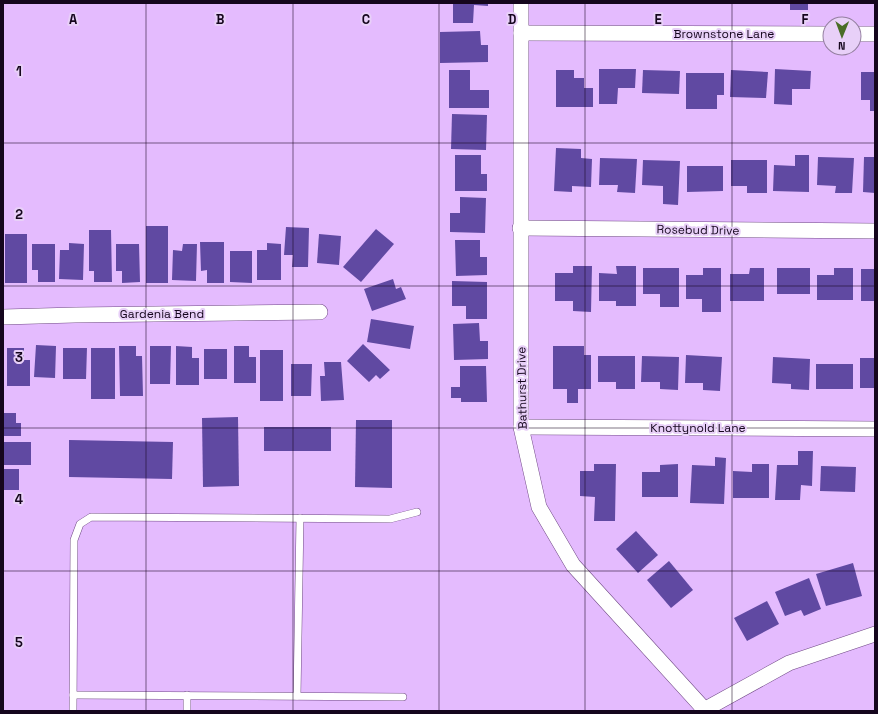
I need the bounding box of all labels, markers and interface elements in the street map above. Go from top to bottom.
text: A [69,11,78,28]
text: B [216,11,225,28]
text: C [362,11,370,28]
text: D [508,11,517,28]
text: E [654,11,662,28]
text: F [802,11,809,28]
north arrow [822,16,862,56]
street label: Brownstone Lane [674,26,774,42]
text: N [838,39,846,53]
text: 1 [16,63,22,80]
text: 2 [15,206,23,223]
street label: Rosebud Drive [656,221,740,239]
street label: Gardenia Bend [120,306,204,322]
street label: Bathurst Drive [513,347,531,429]
text: 3 [15,349,23,366]
street label: Knottynold Lane [650,420,746,436]
text: 4 [15,491,23,508]
text: 5 [15,634,23,651]

